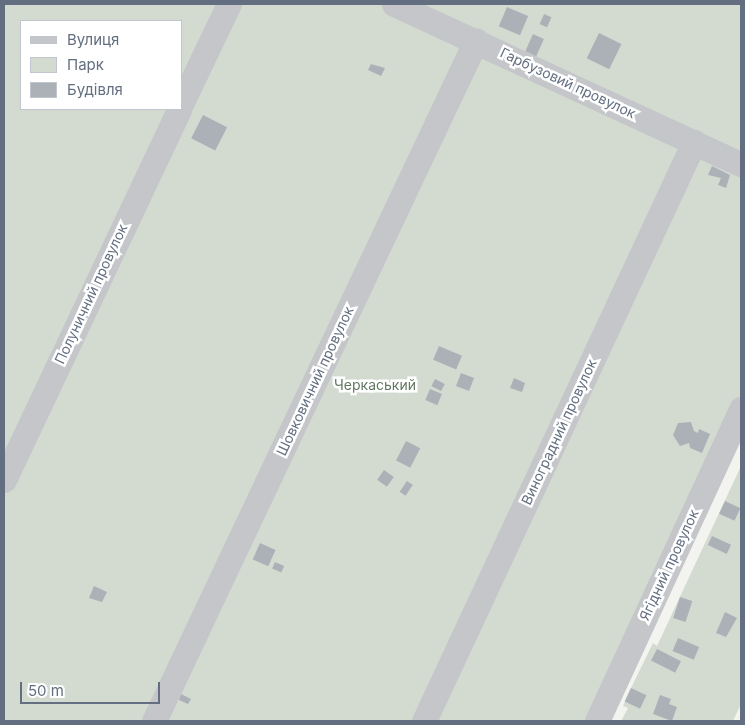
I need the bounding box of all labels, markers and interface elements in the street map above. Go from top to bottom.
legend [20,20,182,110]
text: Вулиця [67,30,119,49]
street label: Гарбузовий провулок [498,44,638,122]
text: Парк [67,55,104,74]
text: Будівля [67,80,123,99]
street label: Полуничний провулок [51,221,131,367]
street label: Шовковичний провулок [273,304,357,458]
street label: Виноградний провулок [518,356,600,508]
park label: Черкаський [334,377,416,393]
street label: Ягідний провулок [636,507,702,623]
scale bar [22,672,162,704]
text: 50 m [28,681,64,700]

